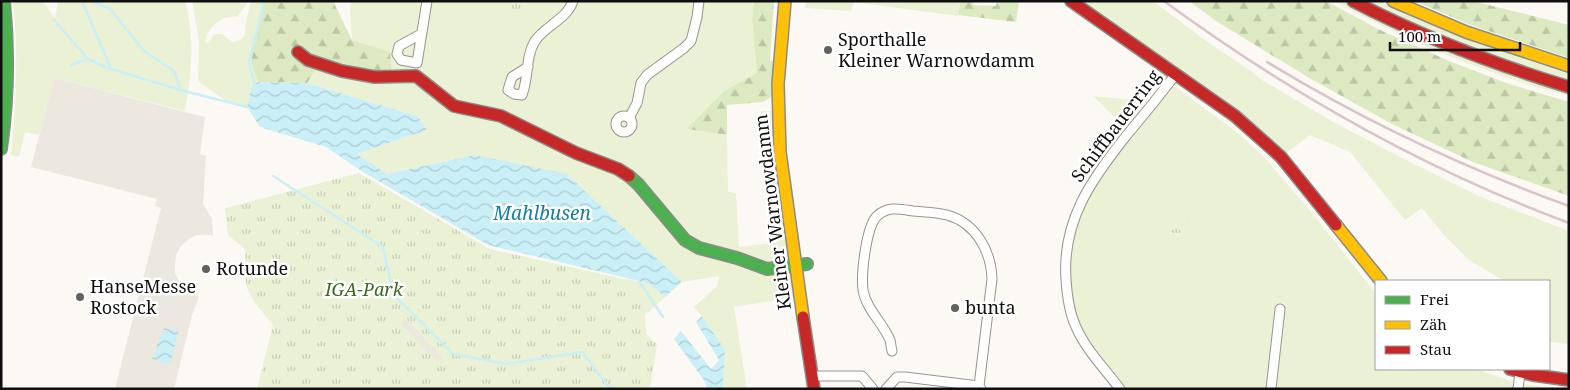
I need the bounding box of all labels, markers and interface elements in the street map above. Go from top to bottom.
scale bar [1390,20,1520,52]
text: 100 m [1398,26,1441,46]
place label: Sporthalle Kleiner Warnowdamm [838,27,1035,72]
marker: Sporthalle Kleiner Warnowdamm [822,44,834,56]
street label: Schiffbauerring [1065,64,1166,186]
street label: Kleiner Warnowdamm [748,113,796,311]
water label: Mahlbusen [492,200,591,226]
place label: Rotunde [216,256,288,280]
marker: Rotunde [200,263,212,275]
place label: HanseMesse Rostock [90,274,196,319]
park label: IGA-Park [324,277,404,301]
legend [1375,280,1550,370]
text: Frei [1420,289,1449,309]
marker: HanseMesse Rostock [74,291,86,303]
place label: bunta [965,295,1016,319]
marker: bunta [949,302,961,314]
text: Zäh [1420,314,1447,334]
text: Stau [1420,339,1452,359]

